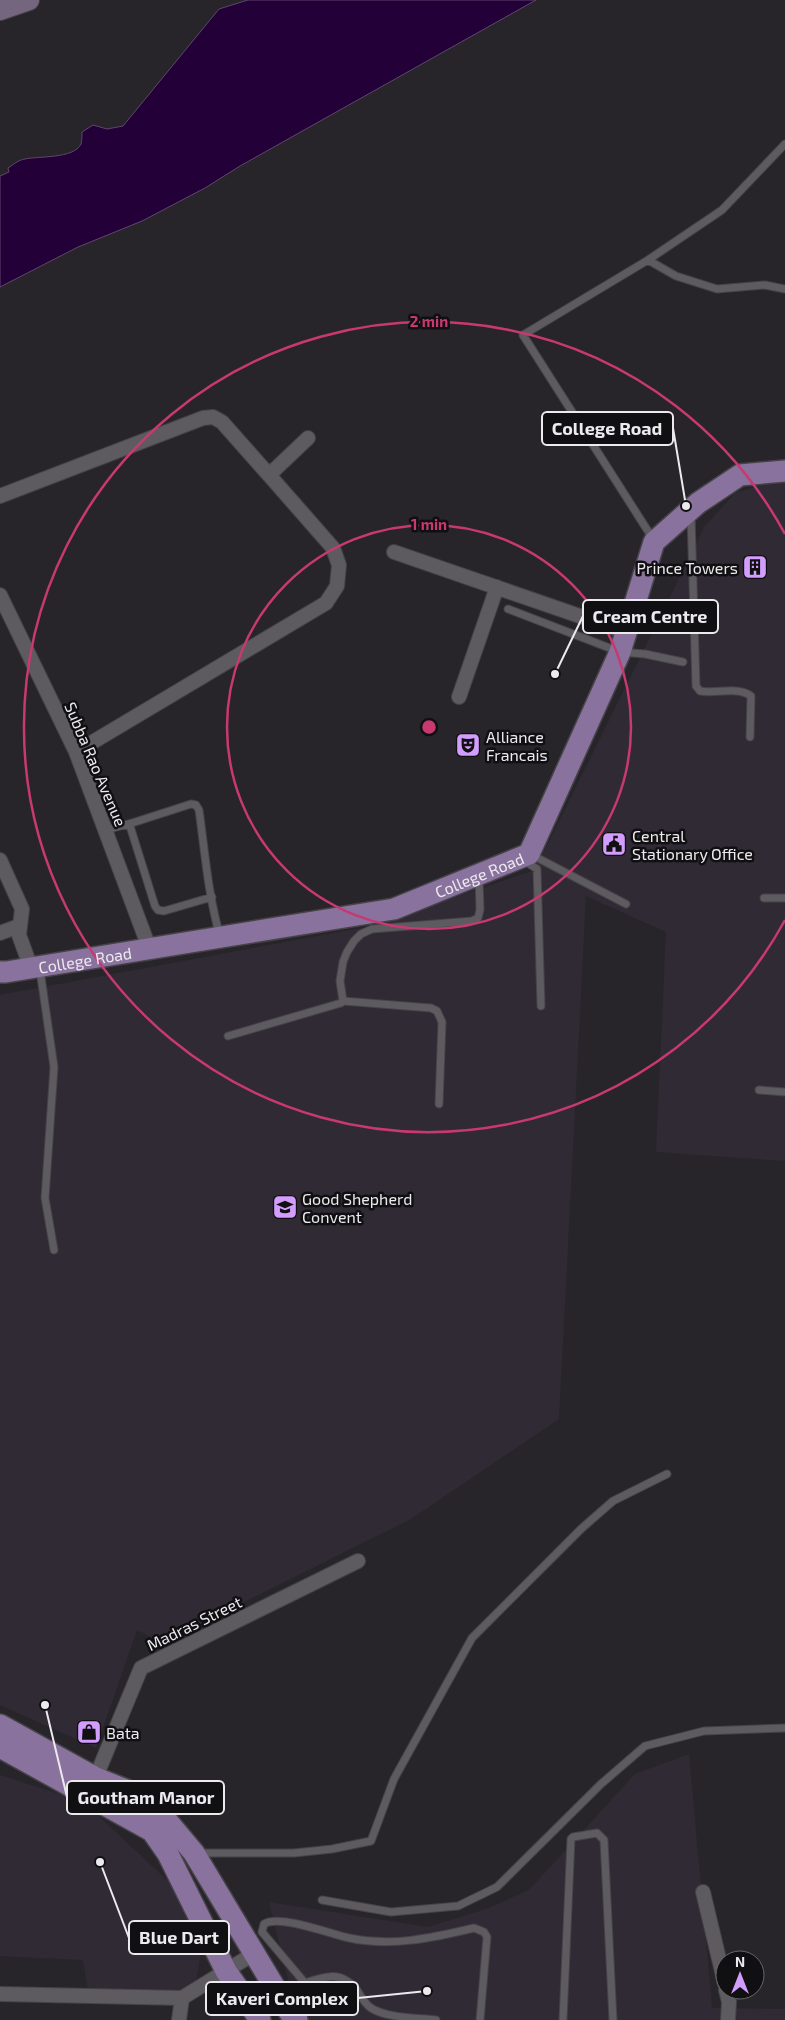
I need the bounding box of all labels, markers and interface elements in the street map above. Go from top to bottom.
text: 2 min [410,312,448,330]
callout: College Road [542,412,673,445]
text: College Road [552,417,662,439]
text: 1 min [411,515,447,533]
building icon: Prince Towers [742,554,768,580]
place label: Prince Towers [637,558,738,577]
callout: Cream Centre [583,600,718,633]
text: Cream Centre [593,605,707,627]
street label: Subba Rao Avenue [61,699,131,829]
centre of rings [420,718,438,736]
place label: Alliance Francais [486,727,548,764]
theatre icon: Alliance Francais [455,732,481,758]
place label: Central Stationary Office [632,826,753,863]
public building icon: Central Stationary Office [601,831,627,857]
street label: College Road [432,848,526,901]
street label: College Road [37,942,133,976]
place label: Good Shepherd Convent [302,1189,412,1226]
school or university icon: Good Shepherd Convent [272,1194,298,1220]
street label: Madras Street [143,1592,245,1654]
shop icon: Bata [76,1719,102,1745]
place label: Bata [106,1723,140,1742]
callout: Goutham Manor [67,1781,224,1814]
text: Goutham Manor [77,1786,215,1808]
callout: Blue Dart [129,1921,229,1954]
text: Blue Dart [139,1926,219,1948]
north arrow [715,1950,765,2000]
text: N [735,1953,745,1970]
callout: Kaveri Complex [206,1982,358,2015]
text: Kaveri Complex [216,1987,349,2009]

